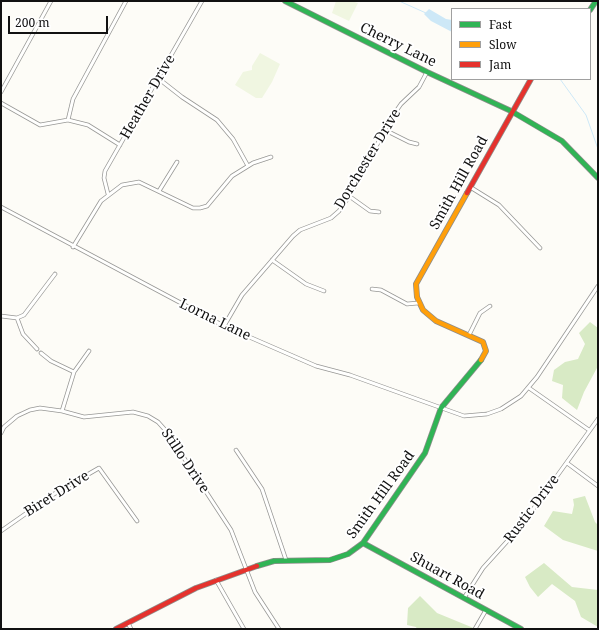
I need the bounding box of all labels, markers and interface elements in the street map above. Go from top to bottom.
scale bar [10,8,110,34]
legend [451,8,591,80]
text: 200 m [15,14,50,31]
text: Fast [489,16,512,33]
street label: Cherry Lane [357,19,439,71]
text: Slow [489,36,517,53]
street label: Heather Drive [117,52,179,142]
text: Jam [489,56,511,73]
street label: Dorchester Drive [331,106,405,212]
street label: Smith Hill Road [426,133,492,233]
street label: Lorna Lane [177,296,253,344]
street label: Stillo Drive [157,426,213,496]
street label: Smith Hill Road [344,448,418,542]
street label: Biret Drive [22,467,92,521]
street label: Rustic Drive [501,472,563,546]
street label: Shuart Road [407,549,487,603]

